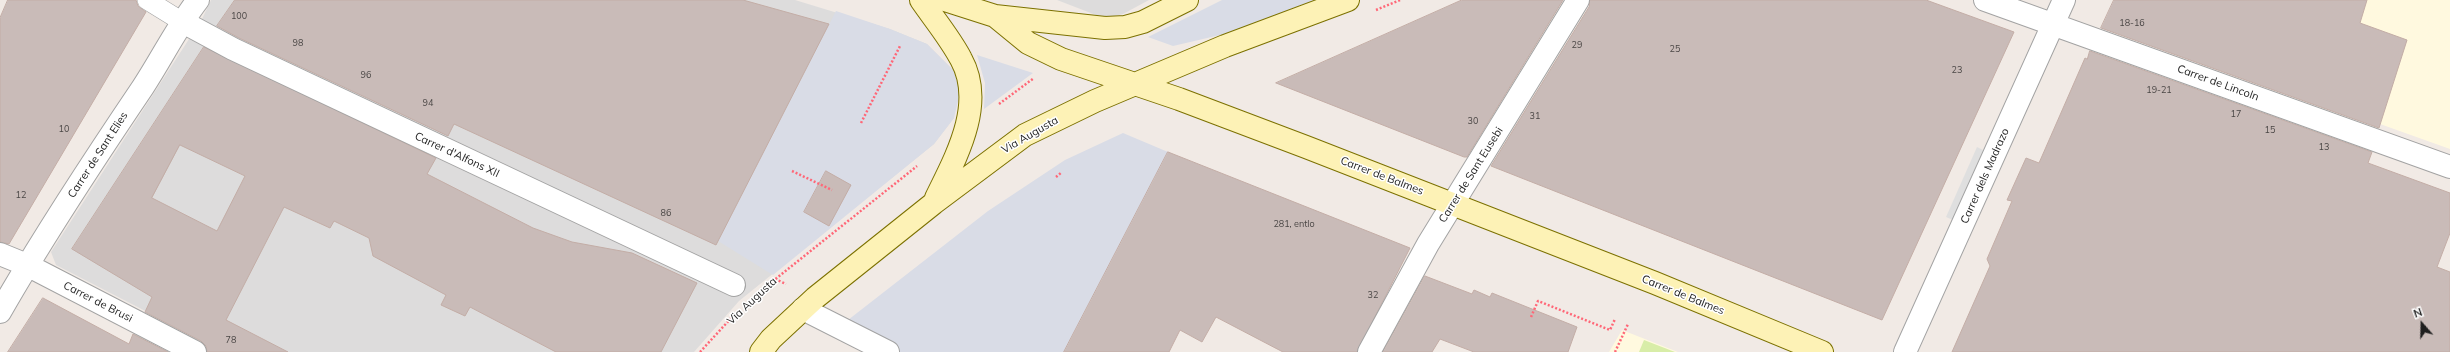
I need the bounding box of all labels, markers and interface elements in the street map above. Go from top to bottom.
house number: 100 [231,11,247,21]
house number: 18-16 [2119,18,2145,28]
house number: 98 [293,38,303,48]
house number: 29 [1572,40,1582,50]
house number: 25 [1670,44,1680,54]
street label: Carrer de Lincoln [2175,62,2261,104]
house number: 23 [1952,65,1962,75]
house number: 96 [361,70,371,80]
house number: 19-21 [2146,85,2172,95]
house number: 94 [423,98,433,108]
house number: 17 [2231,109,2241,119]
street label: Carrer de Sant Elies [65,110,131,200]
house number: 31 [1530,111,1540,121]
street label: Via Augusta [999,114,1061,156]
house number: 30 [1468,116,1478,126]
house number: 10 [59,124,69,134]
street label: Carrer de Sant Eusebi [1436,125,1506,225]
house number: 15 [2265,125,2275,135]
street label: Carrer dels Madrazo [1958,126,2012,226]
street label: Carrer d'Alfons XII [413,130,501,180]
house number: 13 [2319,142,2329,152]
street label: Carrer de Balmes [1339,154,1425,198]
house number: 12 [16,190,26,200]
house number: 86 [661,208,671,218]
house number: 281, entlo [1273,219,1315,229]
street label: Carrer de Balmes [1640,272,1726,318]
street label: Via Augusta [724,275,780,327]
street label: Carrer de Brusi [61,279,135,325]
house number: 32 [1368,290,1378,300]
north arrow [2402,304,2442,344]
text: N [2412,305,2424,321]
house number: 78 [226,335,236,345]

